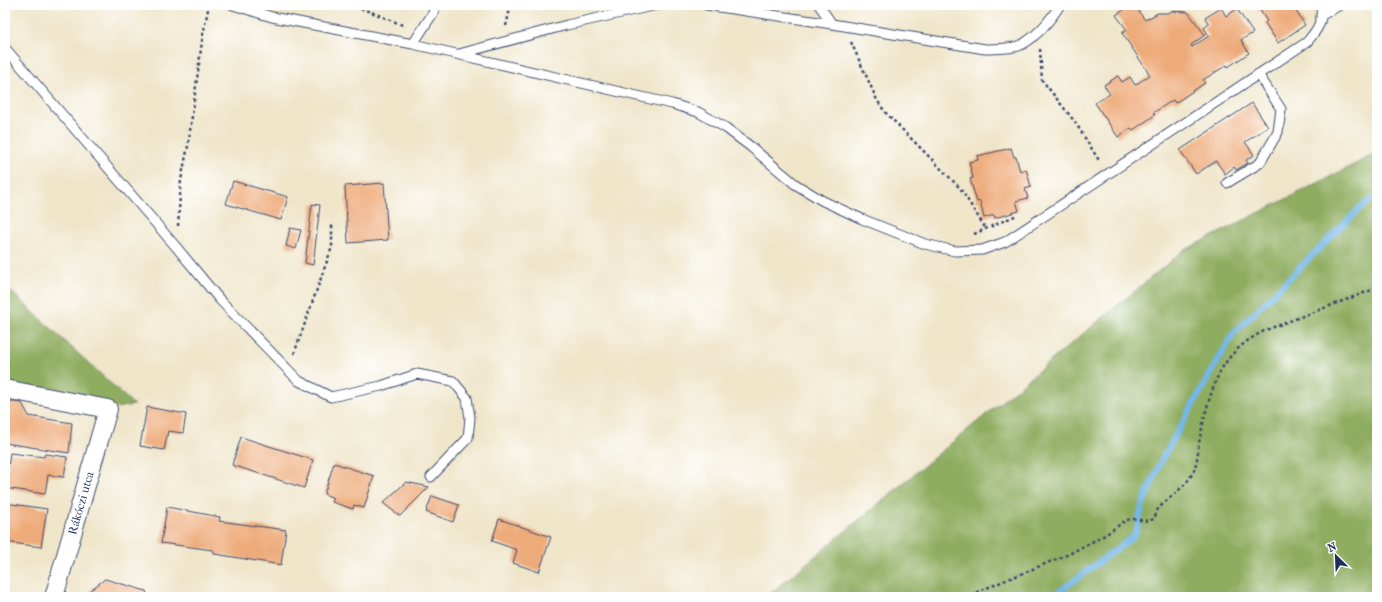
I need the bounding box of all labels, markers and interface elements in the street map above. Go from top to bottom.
street label: Rákóczi utca [65,469,97,536]
north arrow [1316,536,1356,576]
text: N [1326,539,1339,555]

